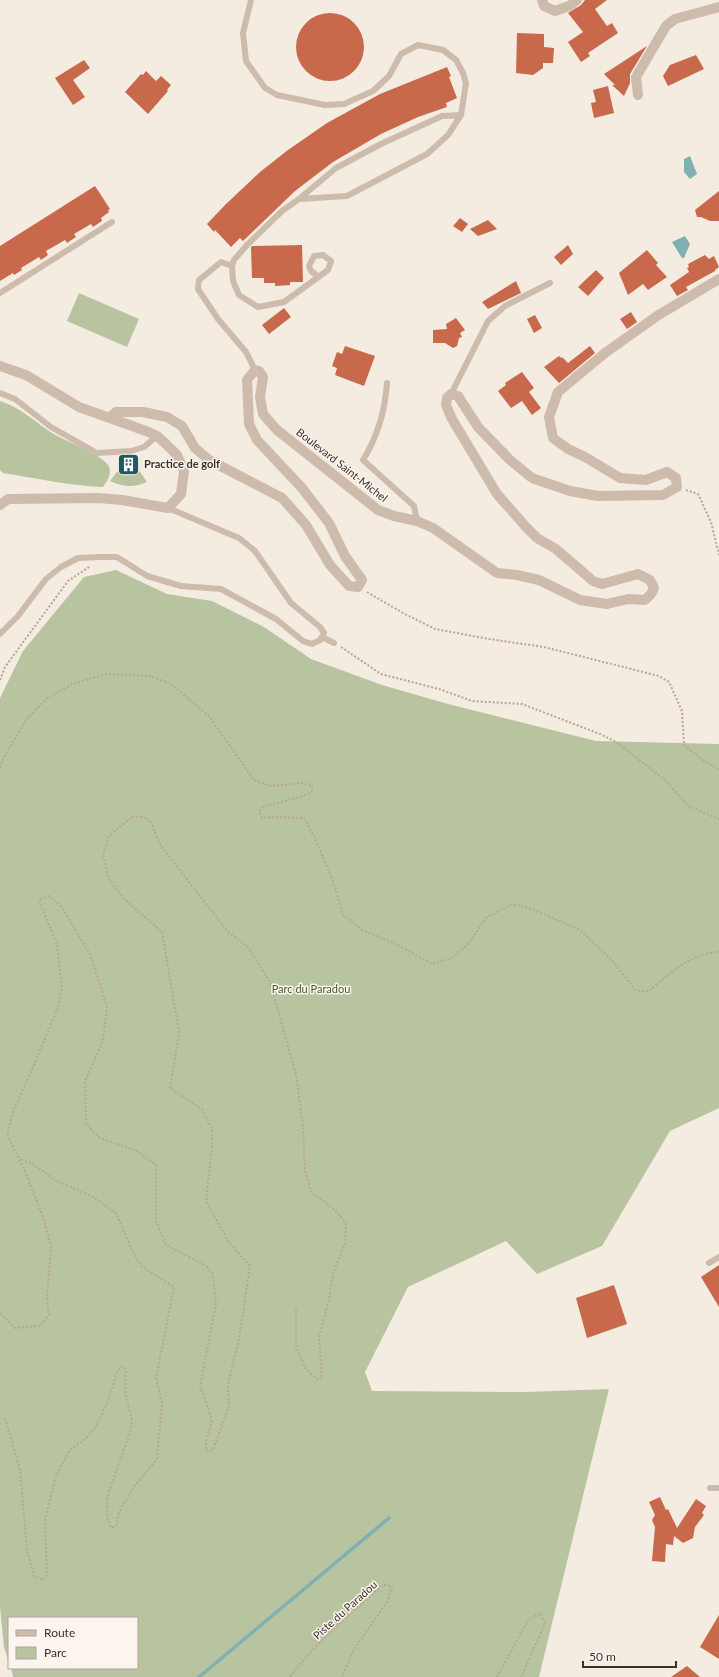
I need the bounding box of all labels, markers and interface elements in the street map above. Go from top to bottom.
street label: Boulevard Saint-Michel [294,425,390,504]
building icon: Practice de golf [116,451,142,477]
place label: Practice de golf [144,457,220,470]
park label: Parc du Paradou [272,982,350,995]
street label: Piste du Paradou [310,1578,379,1642]
legend [8,1617,138,1669]
text: Route [44,1625,75,1640]
scale bar [583,1643,676,1669]
text: Parc [44,1645,67,1660]
text: 50 m [589,1649,616,1664]

